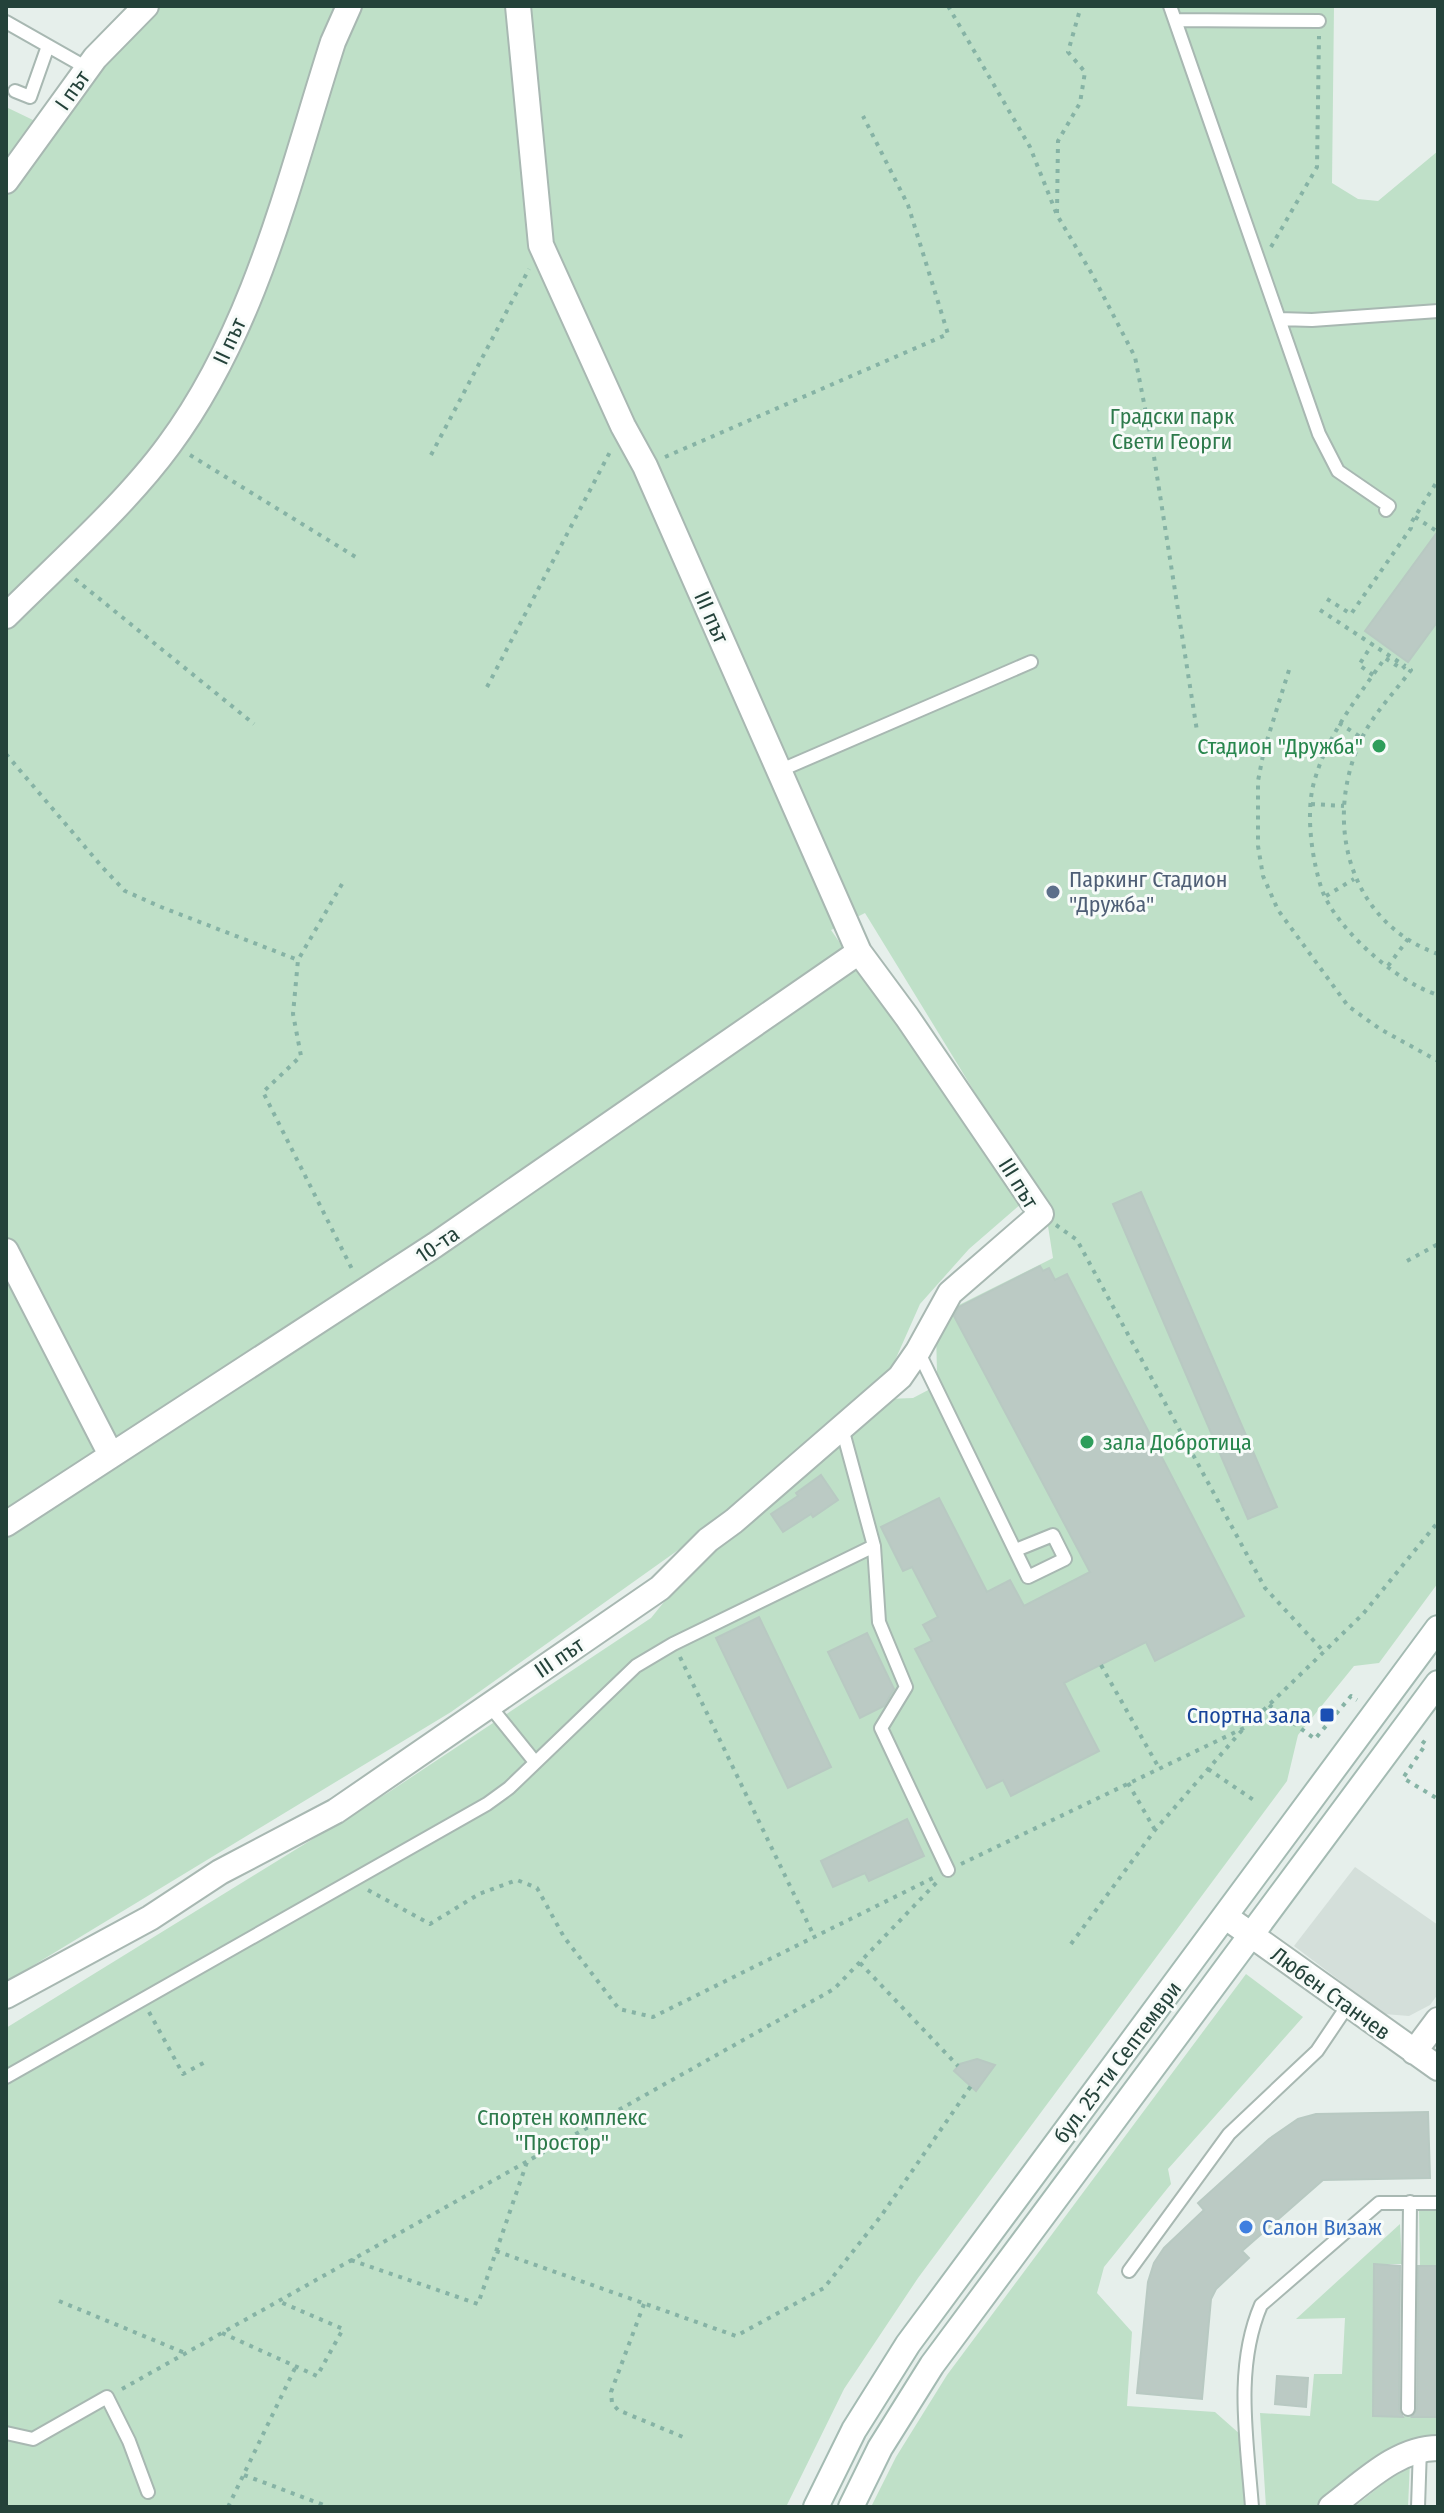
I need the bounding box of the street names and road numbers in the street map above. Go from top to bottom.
street label: І път [49,65,96,116]
street label: ІІ път [207,314,252,369]
street label: ІІІ път [688,587,735,648]
street label: ІІІ път [993,1153,1044,1213]
street label: 10-та [410,1220,464,1269]
street label: ІІІ път [529,1631,589,1684]
street label: Любен Станчев [1266,1941,1396,2046]
street label: бул. 25-ти Септември [1048,1976,1187,2149]

